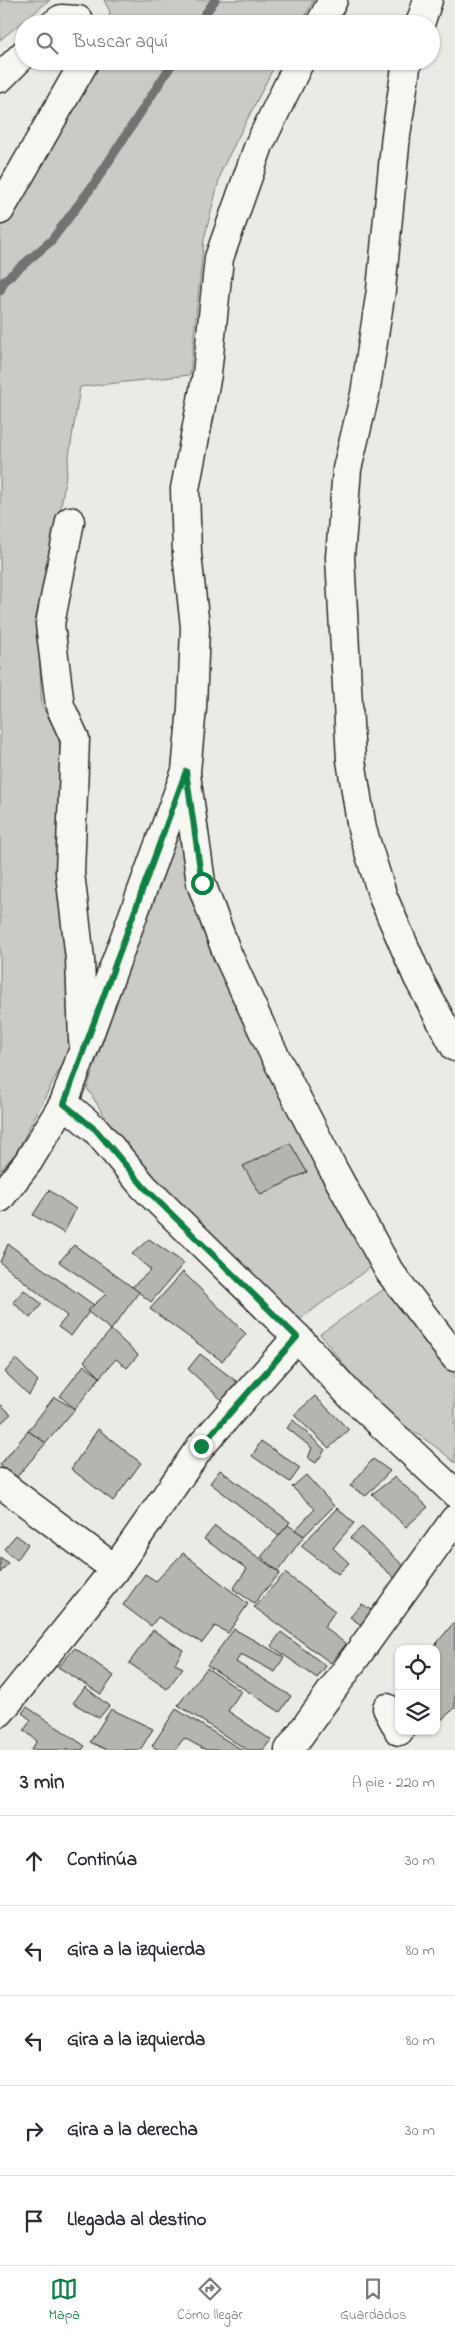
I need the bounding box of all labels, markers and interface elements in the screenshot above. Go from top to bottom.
search box [15,15,440,70]
icon: search [33,29,61,57]
text: Buscar aquí [73,29,168,56]
route start [191,872,214,895]
route end [190,1435,213,1458]
map controls [395,1645,440,1735]
button: locate [395,1645,440,1690]
button: layers [395,1690,440,1735]
text: 3 min [20,1768,64,1798]
text: A pie · 220 m [352,1771,435,1795]
icon: ahead [20,1847,48,1875]
text: Continúa [67,1847,137,1874]
text: 30 m [405,1849,435,1873]
icon: left [20,1937,48,1965]
text: Gira a la izquierda [67,1937,205,1964]
text: 80 m [406,1939,435,1963]
icon: left [20,2027,48,2055]
text: Gira a la izquierda [67,2027,205,2054]
text: 80 m [406,2029,435,2053]
icon: right [20,2117,48,2145]
text: Gira a la derecha [67,2117,198,2144]
text: 30 m [405,2119,435,2143]
icon: arrive [20,2207,48,2235]
text: Llegada al destino [67,2207,206,2234]
tab: Mapa [49,2275,80,2326]
tab: Cómo llegar [177,2275,243,2326]
tab: Guardados [340,2275,406,2326]

